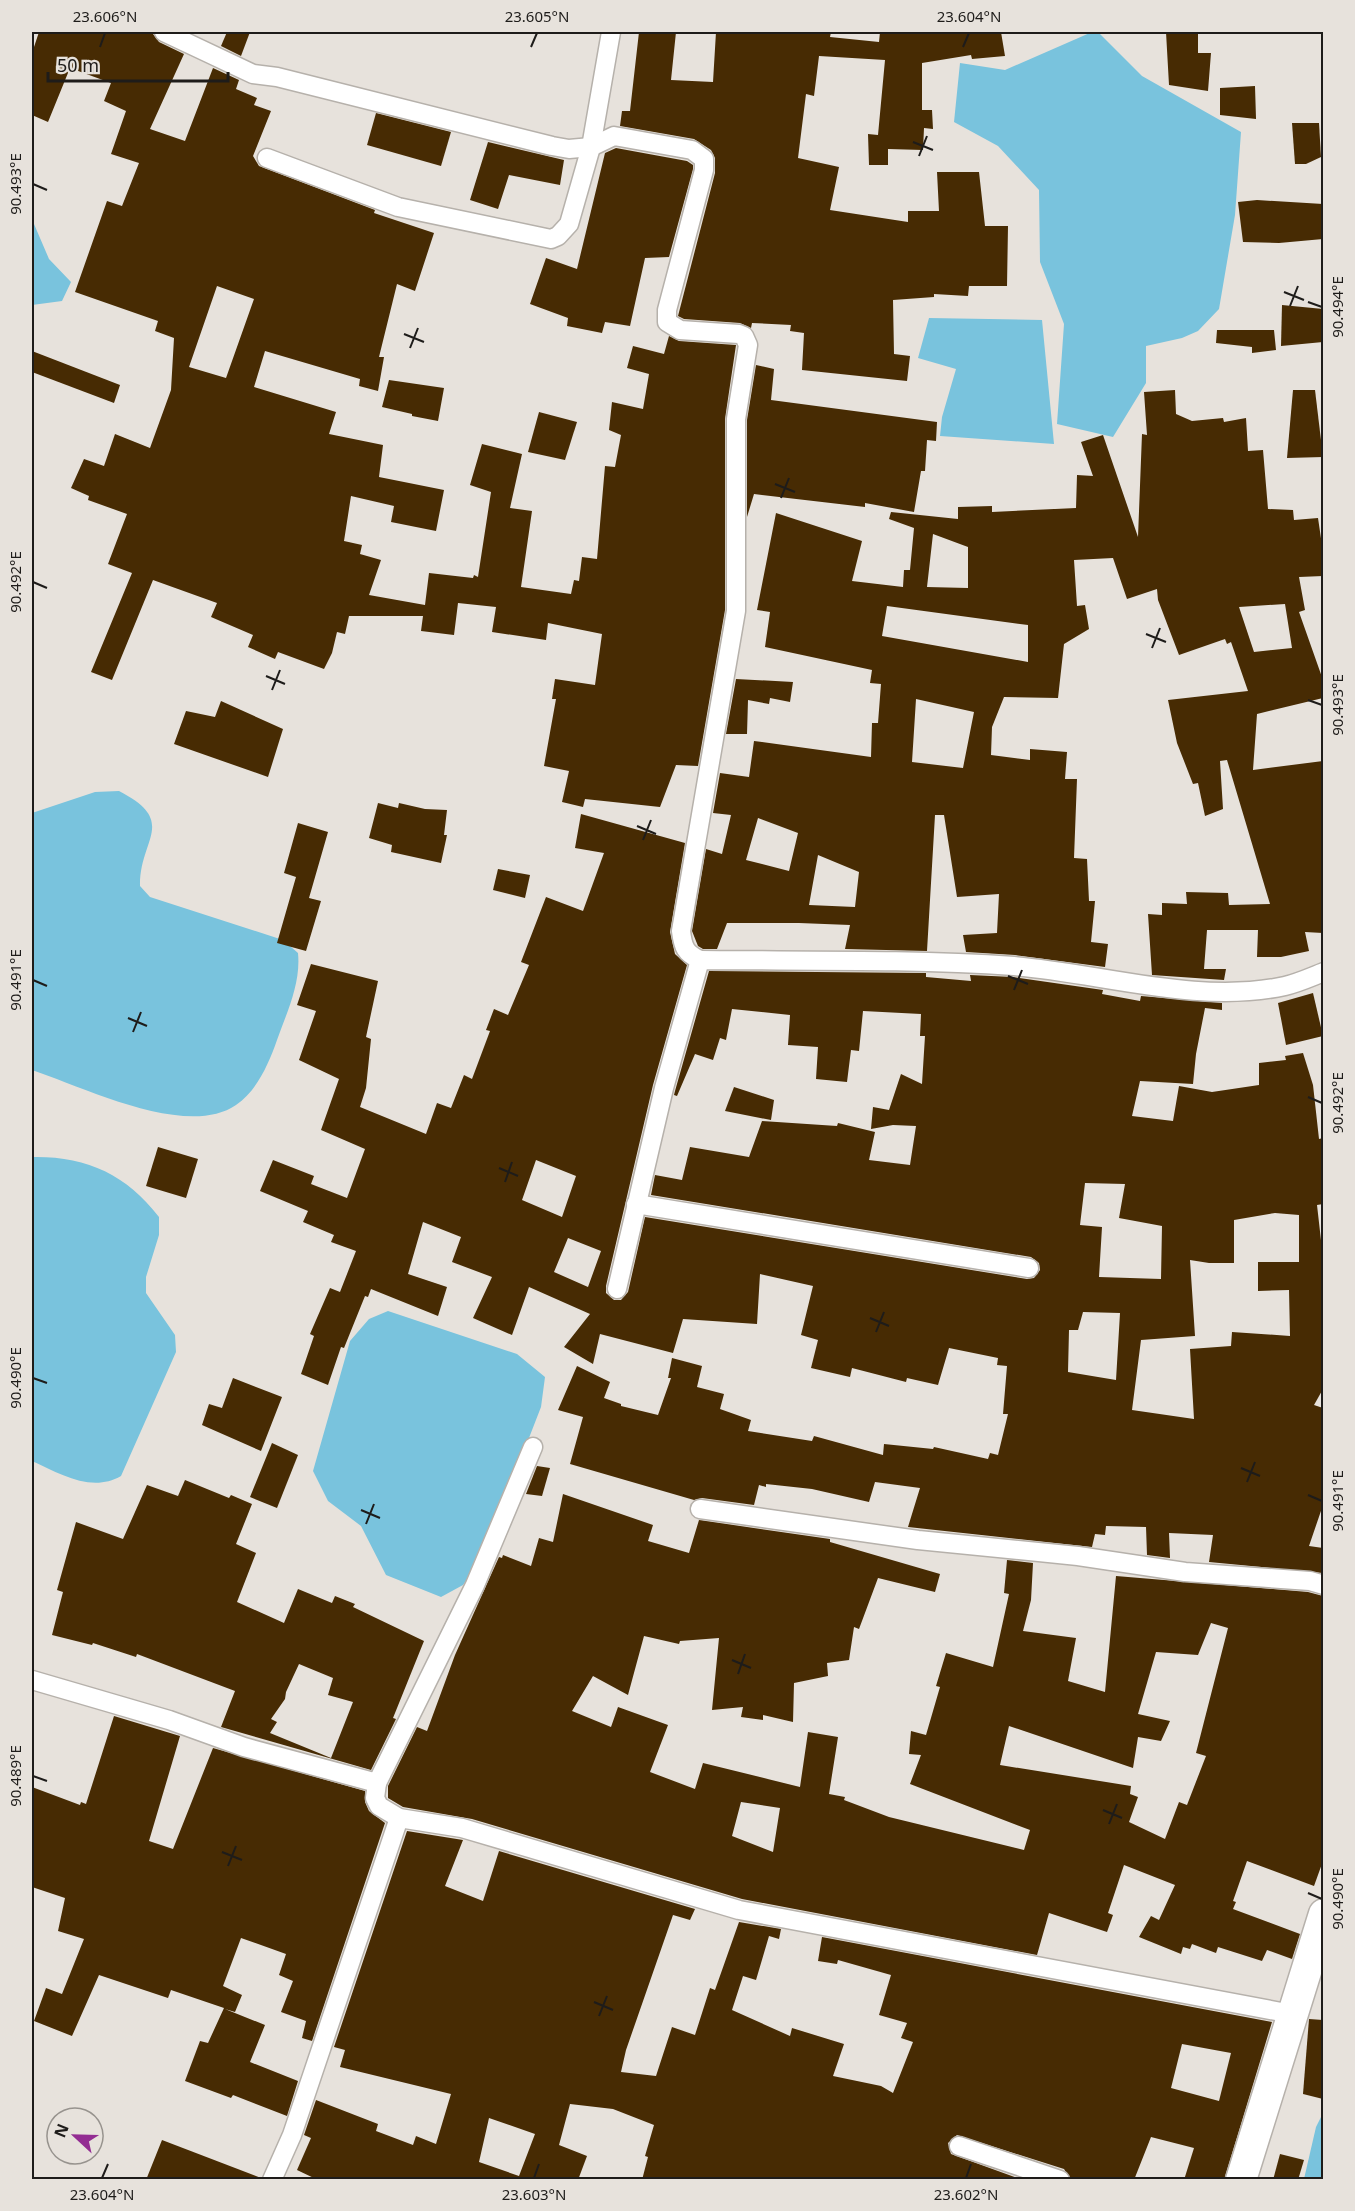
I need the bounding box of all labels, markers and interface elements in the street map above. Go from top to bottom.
text: 23.606°N [73,6,137,26]
text: 23.605°N [505,6,569,26]
text: 23.604°N [937,6,1001,26]
scale bar [48,45,228,83]
text: 50 m [57,53,99,77]
text: 90.493°E [5,153,25,215]
text: 90.494°E [1327,276,1347,338]
text: 90.492°E [5,551,25,613]
text: 90.493°E [1327,674,1347,736]
text: 90.491°E [5,949,25,1011]
text: 90.492°E [1327,1072,1347,1134]
text: 90.490°E [5,1347,25,1409]
text: 90.491°E [1327,1470,1347,1532]
text: 90.489°E [5,1745,25,1807]
text: 90.490°E [1327,1868,1347,1930]
north arrow [45,2106,105,2166]
text: N [48,2120,74,2141]
text: 23.604°N [70,2184,134,2204]
text: 23.603°N [502,2184,566,2204]
text: 23.602°N [934,2184,998,2204]

